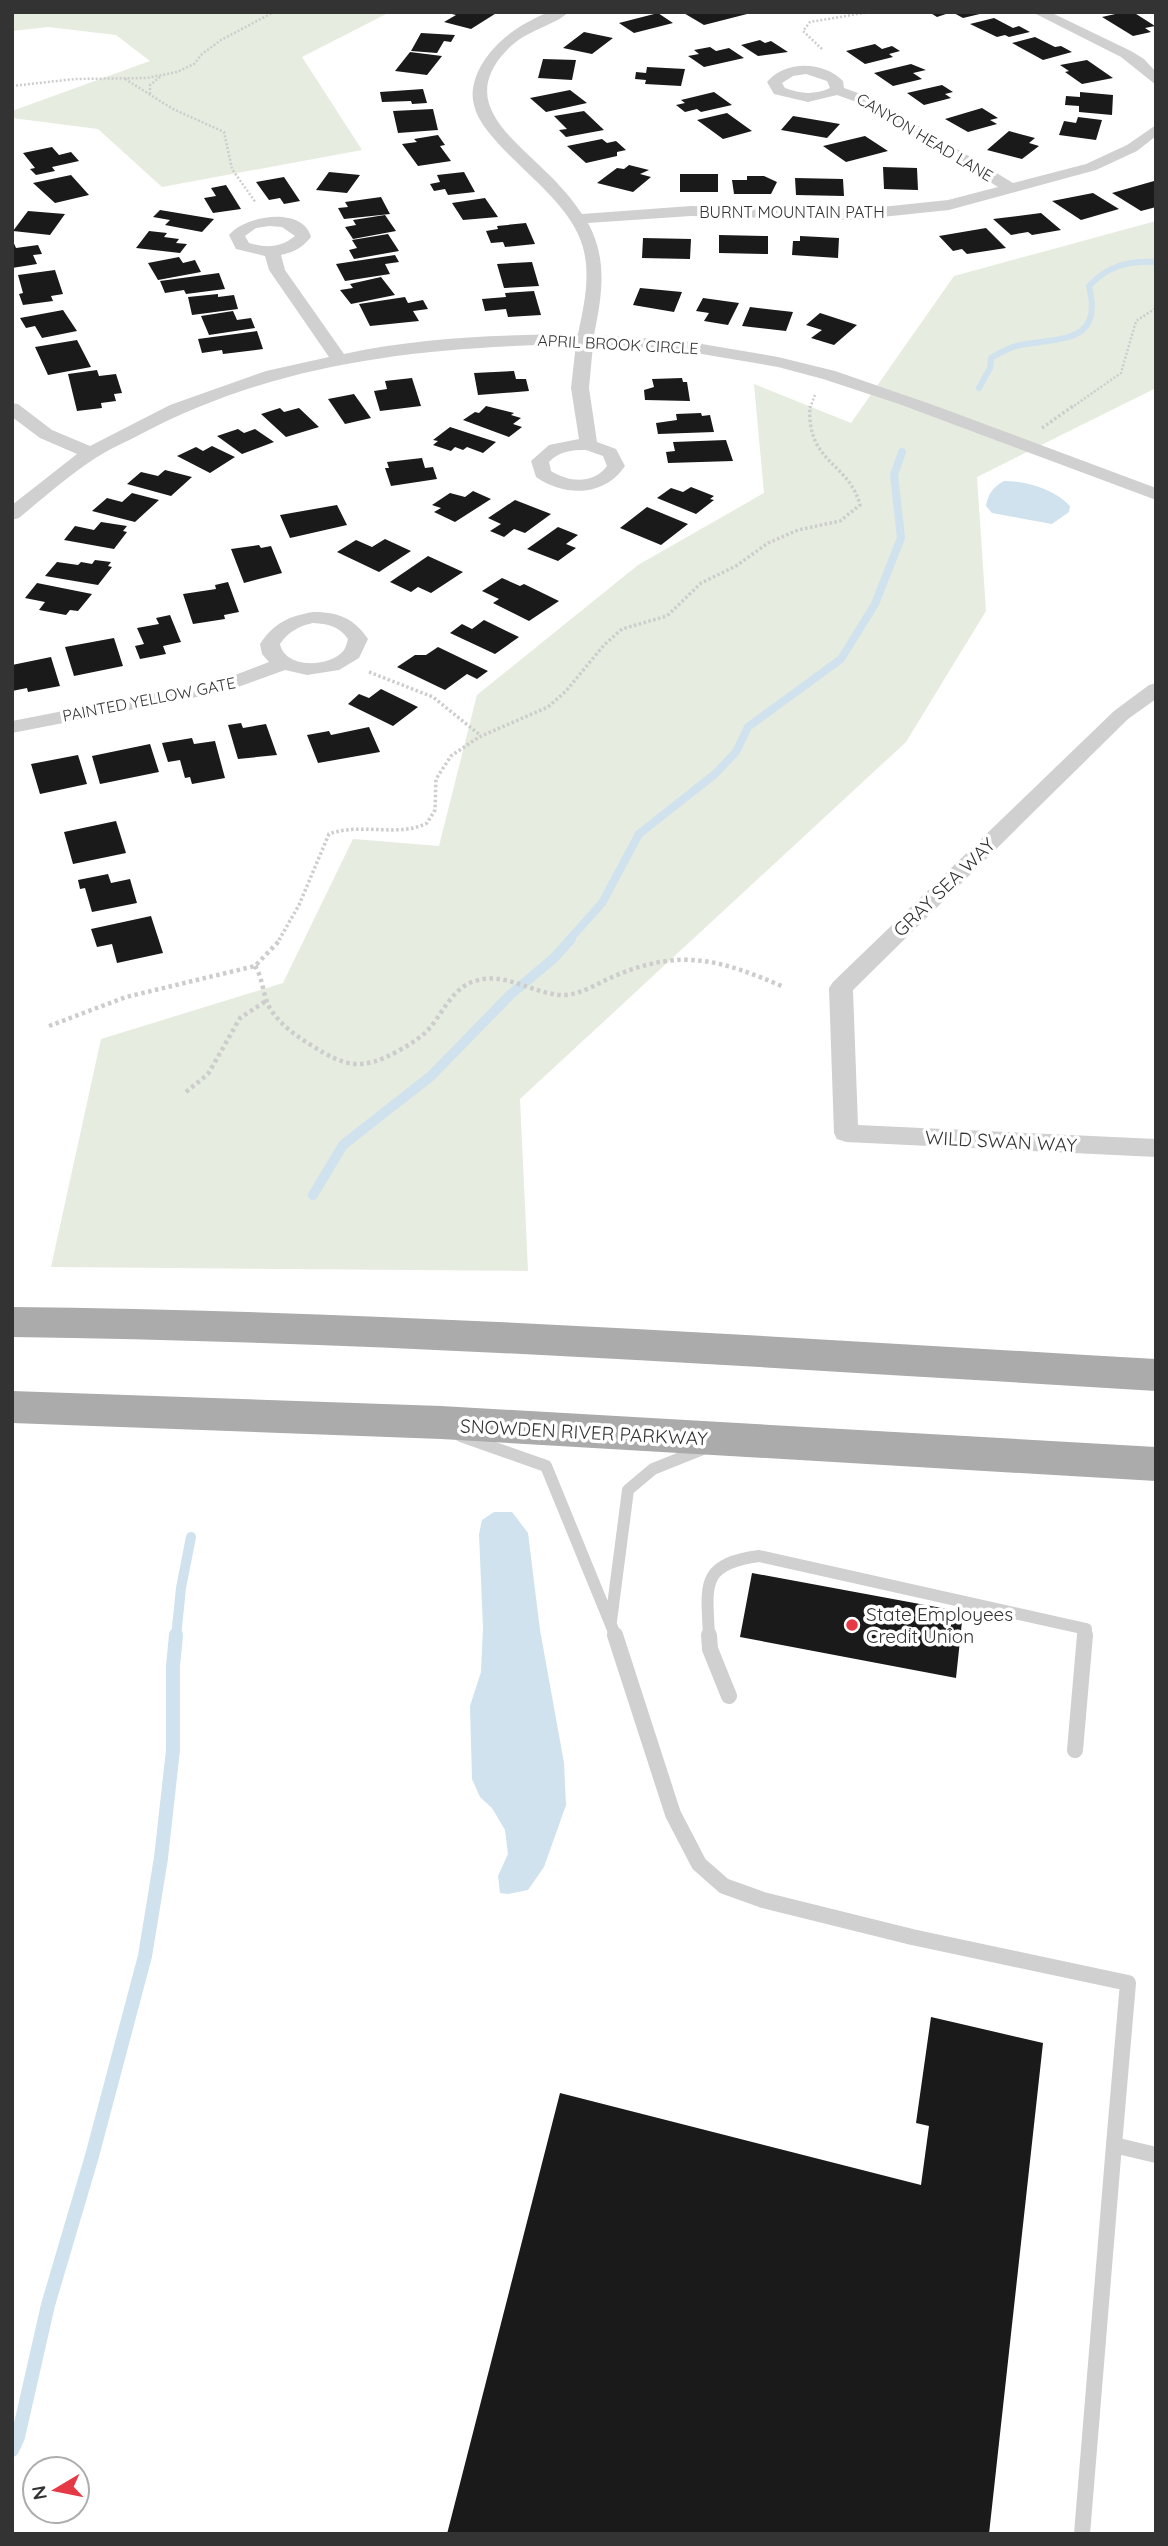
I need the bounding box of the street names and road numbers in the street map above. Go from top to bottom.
street label: CANYON HEAD LANE [853,88,997,186]
street label: BURNT MOUNTAIN PATH [699,202,885,222]
street label: APRIL BROOK CIRCLE [537,330,699,358]
street label: PAINTED YELLOW GATE [61,672,237,726]
street label: GRAY SEA WAY [888,832,1000,942]
street label: WILD SWAN WAY [924,1125,1078,1157]
street label: SNOWDEN RIVER PARKWAY [460,1414,709,1450]

